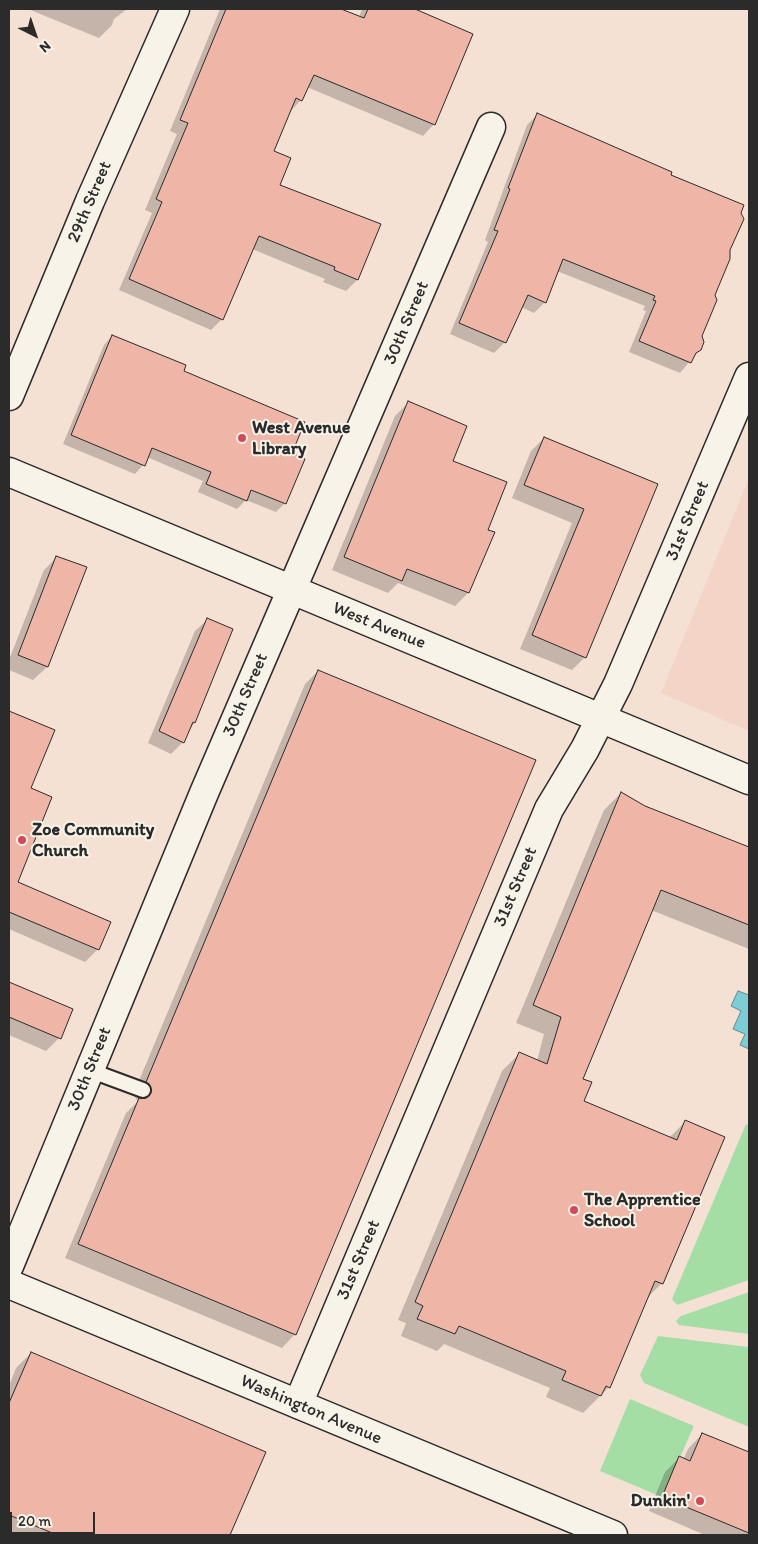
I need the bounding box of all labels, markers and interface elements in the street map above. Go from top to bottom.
north arrow [10,10,60,60]
text: N [36,37,54,56]
street label: 29th Street [63,158,117,246]
street label: 30th Street [380,278,434,368]
place label: West Avenue Library [252,417,350,459]
marker: West Avenue Library [236,432,248,444]
street label: 31st Street [662,478,714,564]
street label: West Avenue [329,598,429,654]
street label: 30th Street [219,650,273,740]
place label: Zoe Community Church [32,819,154,862]
marker: Zoe Community Church [16,834,28,846]
street label: 31st Street [490,844,542,930]
street label: 30th Street [63,1024,117,1114]
place label: The Apprentice School [584,1189,701,1232]
marker: The Apprentice School [568,1204,580,1216]
street label: 31st Street [333,1217,385,1303]
street label: Washington Avenue [237,1370,385,1450]
place label: Dunkin' [631,1490,690,1512]
marker: Dunkin' [694,1495,706,1507]
scale bar [12,1502,98,1534]
text: 20 m [18,1512,51,1530]

